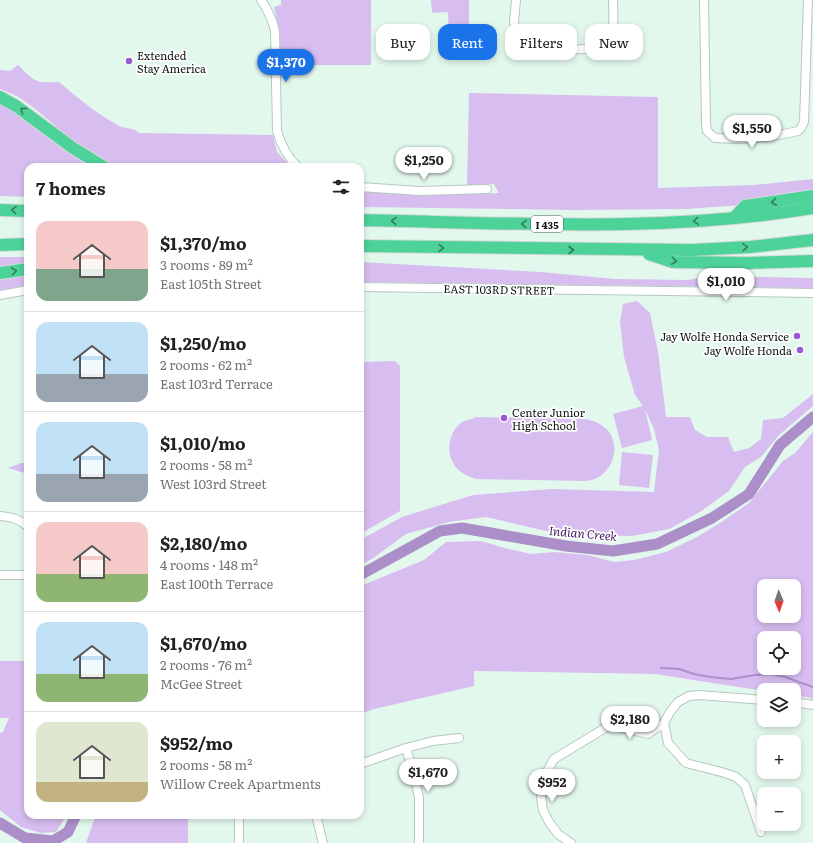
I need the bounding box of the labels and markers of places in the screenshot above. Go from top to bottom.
place label: Extended Stay America [137,47,206,76]
pin: $1,370 [253,49,319,83]
marker: Extended Stay America [124,56,134,66]
pin: $1,550 [719,115,785,149]
pin: $1,250 [391,147,457,181]
pin: $1,010 [693,268,759,302]
place label: Jay Wolfe Honda Service [660,328,789,344]
marker: Jay Wolfe Honda Service [792,331,802,341]
place label: Jay Wolfe Honda [704,342,792,358]
marker: Jay Wolfe Honda [795,345,805,355]
place label: Center Junior High School [512,404,586,433]
marker: Center Junior High School [499,413,509,423]
pin: $2,180 [597,706,663,740]
pin: $1,670 [395,759,461,793]
pin: $952 [528,769,576,803]

